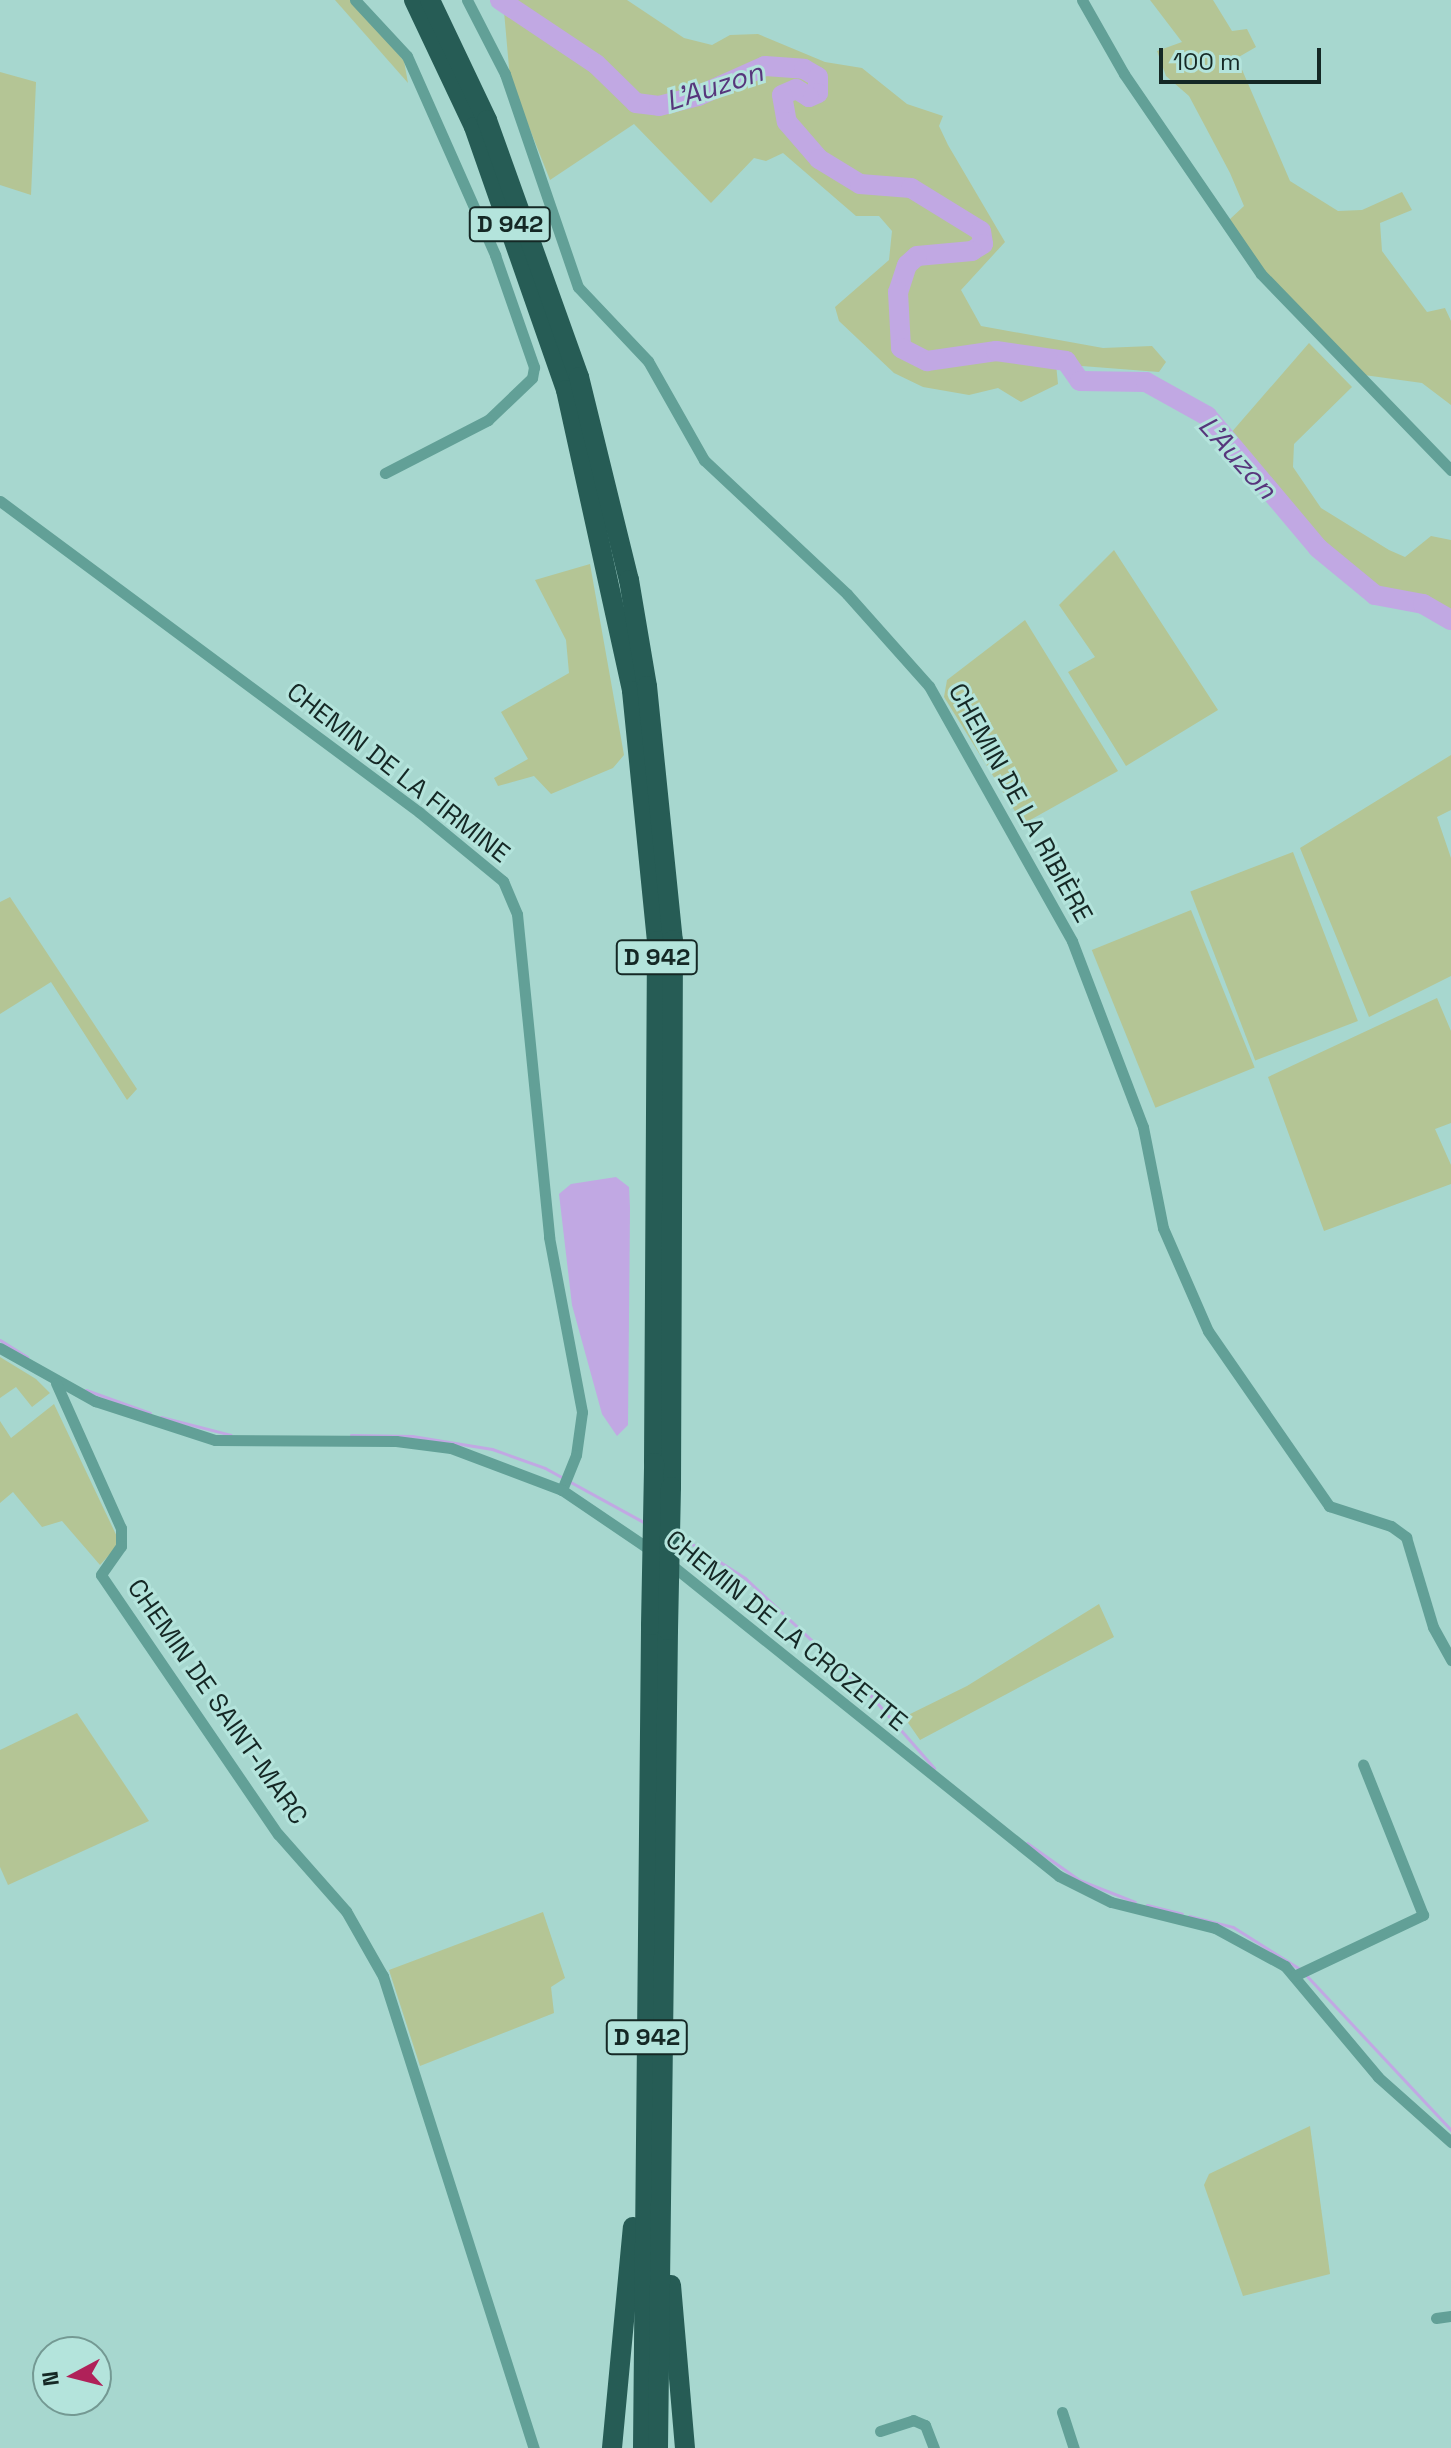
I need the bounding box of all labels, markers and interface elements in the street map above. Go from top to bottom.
scale bar [1163,32,1325,82]
text: 100 m [1173,46,1241,77]
water label: L'Auzon [661,55,767,117]
road number: D 942 [468,204,552,244]
water label: L'Auzon [1192,409,1284,505]
street label: CHEMIN DE LA FIRMINE [280,676,516,870]
street label: CHEMIN DE LA RIBIÈRE [941,678,1099,928]
road number: D 942 [615,937,699,977]
street label: CHEMIN DE LA CROZETTE [659,1524,913,1738]
street label: CHEMIN DE SAINT-MARC [120,1573,314,1831]
road number: D 942 [605,2017,689,2057]
north arrow [32,2336,112,2416]
text: N [35,2370,65,2388]

